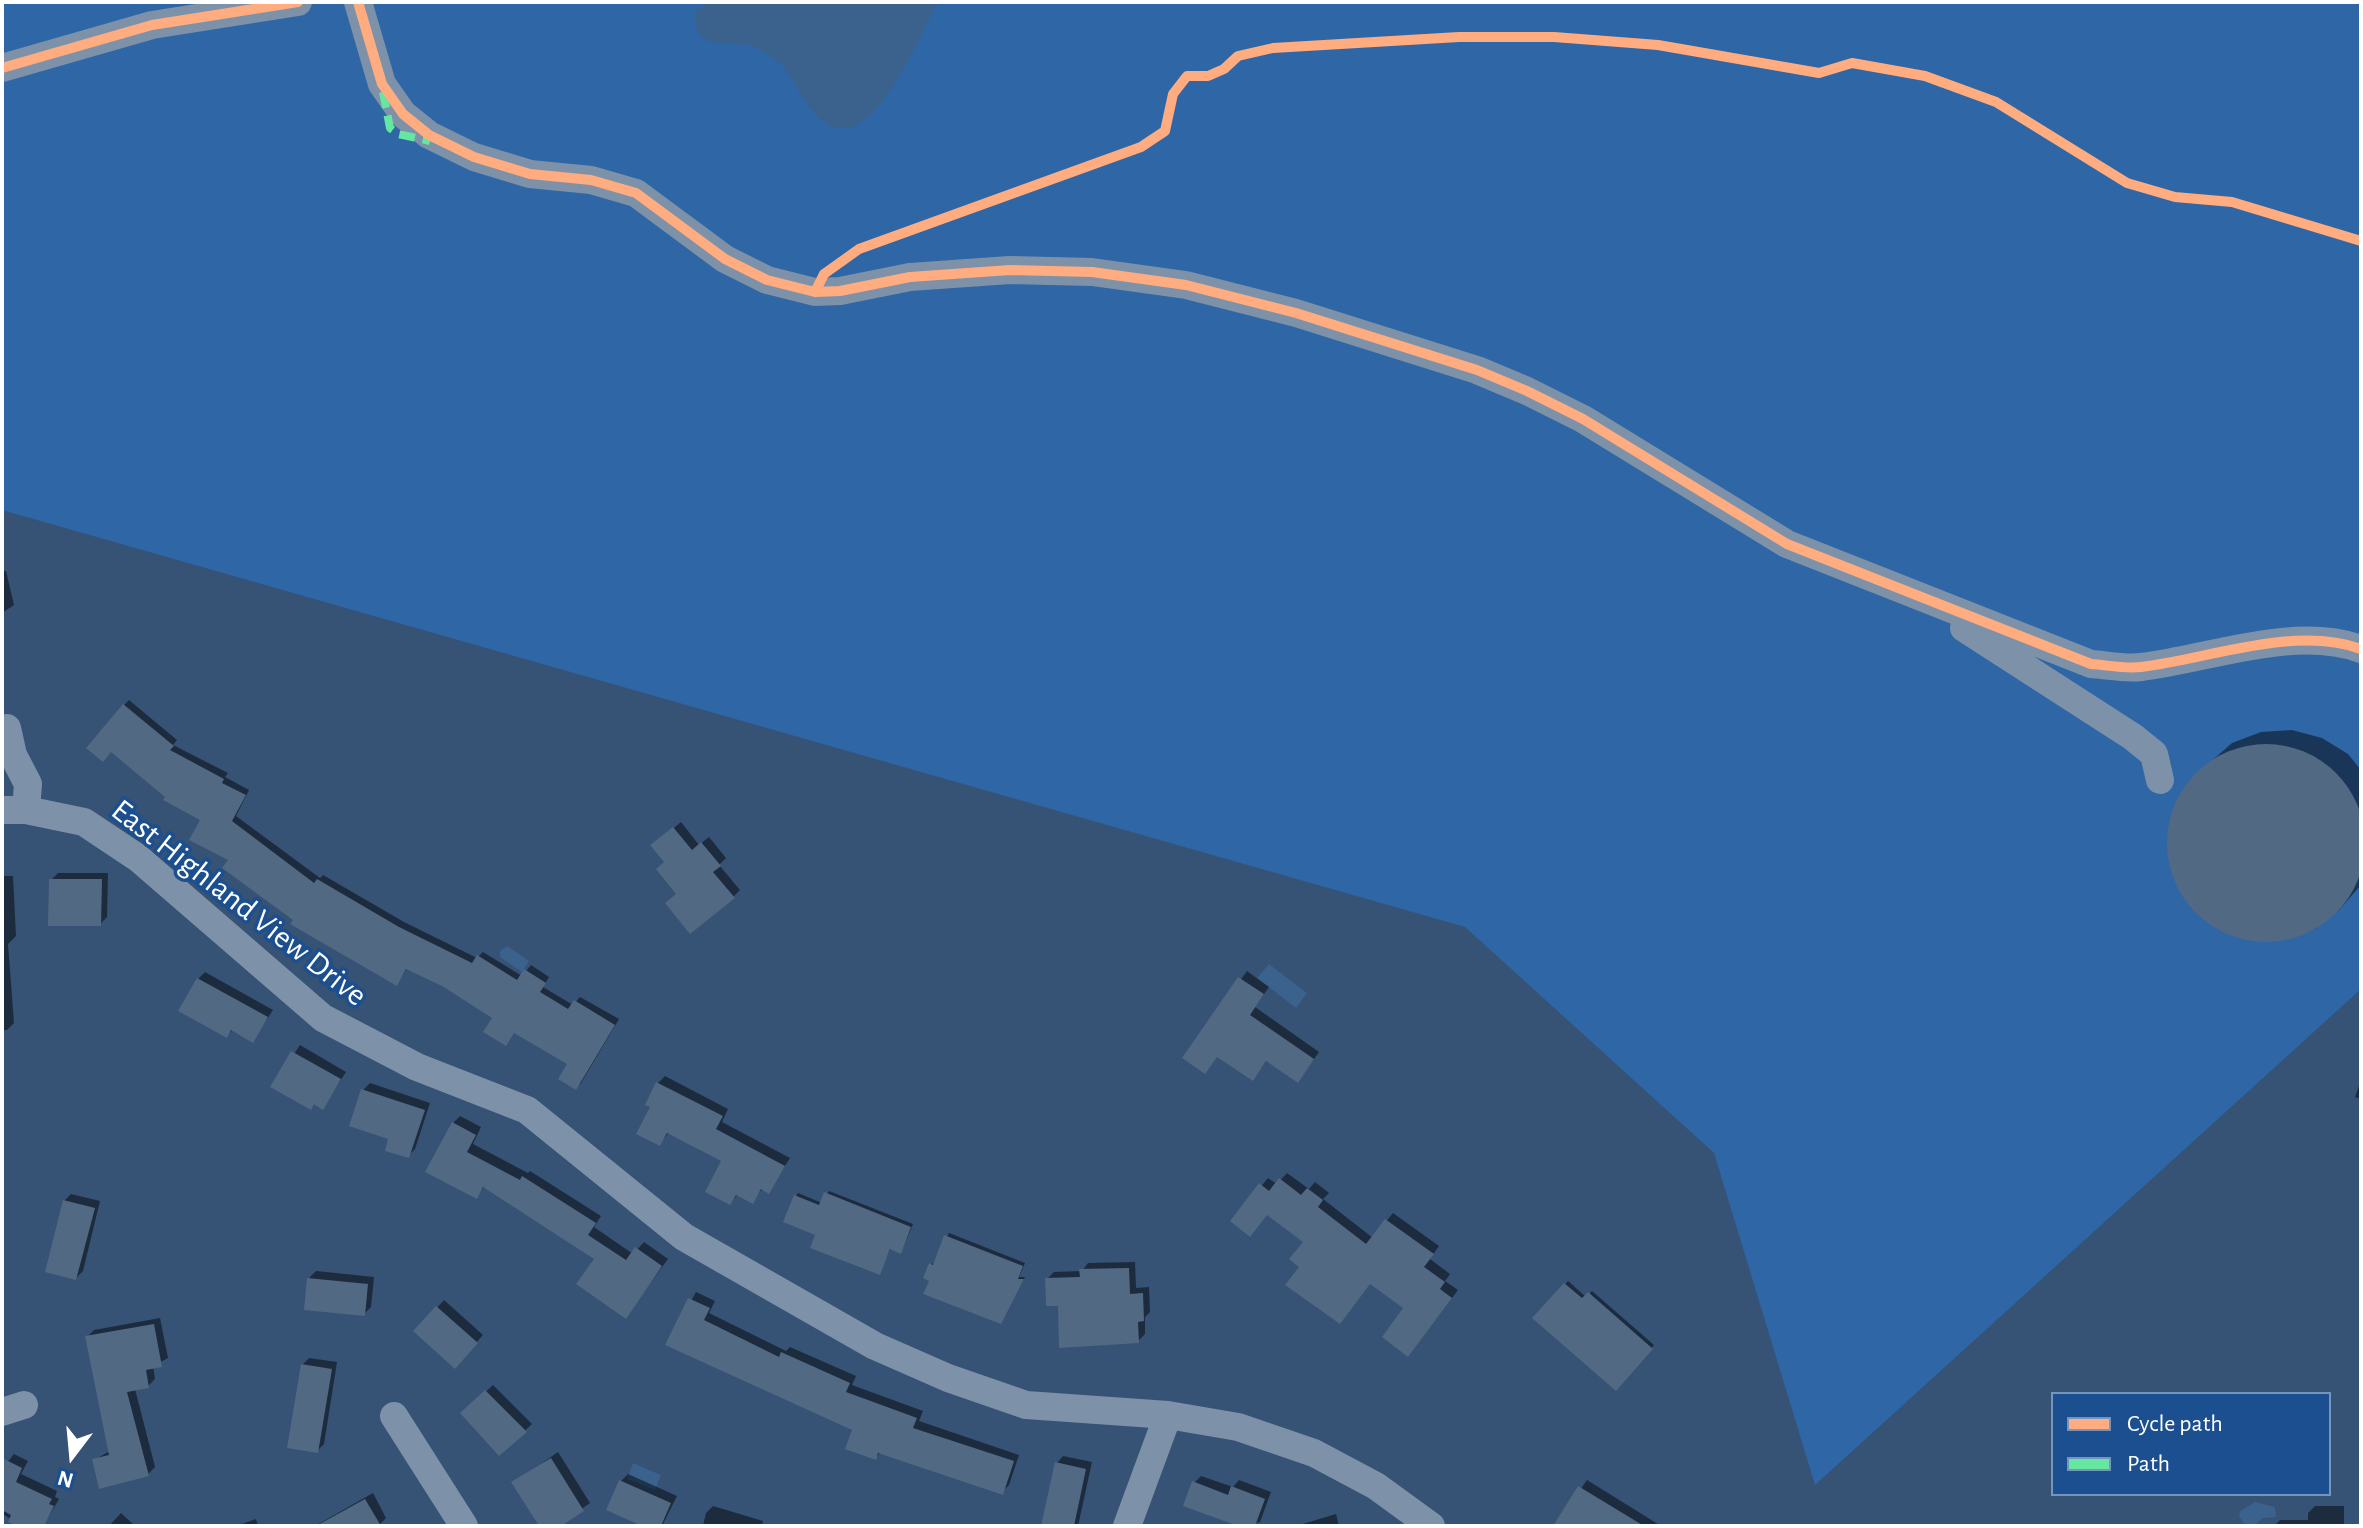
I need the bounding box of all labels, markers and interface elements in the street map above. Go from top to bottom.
street label: East Highland View Drive [104,791,374,1015]
legend [2051,1392,2331,1496]
text: Cycle path [2127,1412,2223,1436]
north arrow [32,1416,112,1496]
text: Path [2127,1452,2170,1476]
text: N [55,1466,76,1492]

